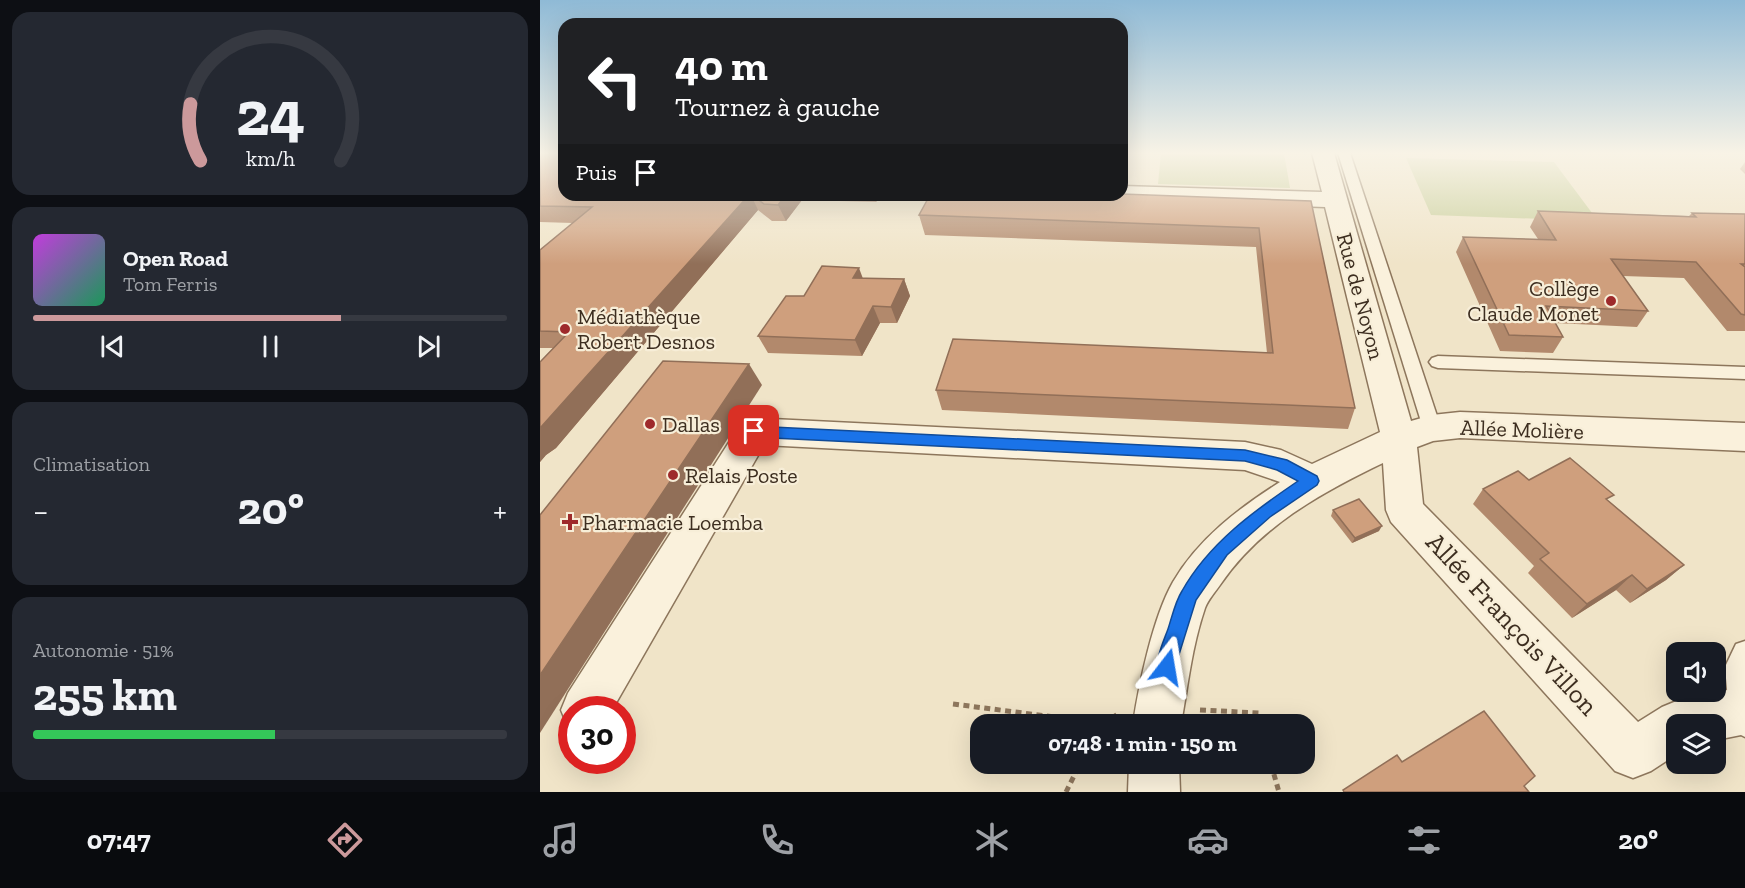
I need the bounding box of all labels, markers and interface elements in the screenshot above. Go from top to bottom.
text: 40 m [675,40,768,91]
icon: left [576,42,654,120]
text: 24 [235,76,305,151]
text: Tournez à gauche [675,91,880,123]
text: km/h [246,146,294,171]
icon: arrive [629,156,662,189]
text: Puis [576,159,617,186]
street label: Rue de Noyon [1331,230,1391,363]
text: Open Road [123,245,228,272]
text: Tom Ferris [123,272,218,296]
place label: Collège Claude Monet [1467,275,1600,327]
marker: Collège Claude Monet [1604,294,1618,308]
place label: Médiathèque Robert Desnos [577,303,715,355]
marker: Médiathèque Robert Desnos [558,322,572,336]
icon: previous [96,330,129,363]
icon: pause [254,330,287,363]
icon: next [412,330,445,363]
pin [728,405,779,456]
place label: Dallas [662,411,720,438]
icon: arrive [737,414,770,447]
street label: Allée Molière [1460,414,1584,445]
marker: Dallas [643,417,657,431]
text: Climatisation [33,452,150,476]
place label: Relais Poste [685,462,798,489]
marker: Relais Poste [666,468,680,482]
text: 20° [238,482,304,536]
text: − [33,491,48,530]
text: + [493,491,507,530]
place label: Pharmacie Loemba [582,509,763,536]
marker: Pharmacie Loemba [563,515,577,529]
street label: Allée François Villon [1419,526,1605,722]
position arrow [1135,635,1199,699]
text: Autonomie · 51% [33,638,174,662]
map controls [1666,642,1726,774]
button: sound [1666,642,1726,702]
text: 255 km [33,668,177,722]
speed limit sign: 30 [558,696,636,774]
button: layers [1666,714,1726,774]
text: 07:48 · 1 min · 150 m [1048,730,1237,757]
icon: directions [324,819,366,861]
icon: music [540,819,582,861]
icon: phone [756,819,798,861]
icon: climate [971,819,1013,861]
icon: car [1187,819,1229,861]
icon: filters [1403,819,1445,861]
text: 07:47 [87,824,151,856]
text: 20° [1618,824,1658,856]

